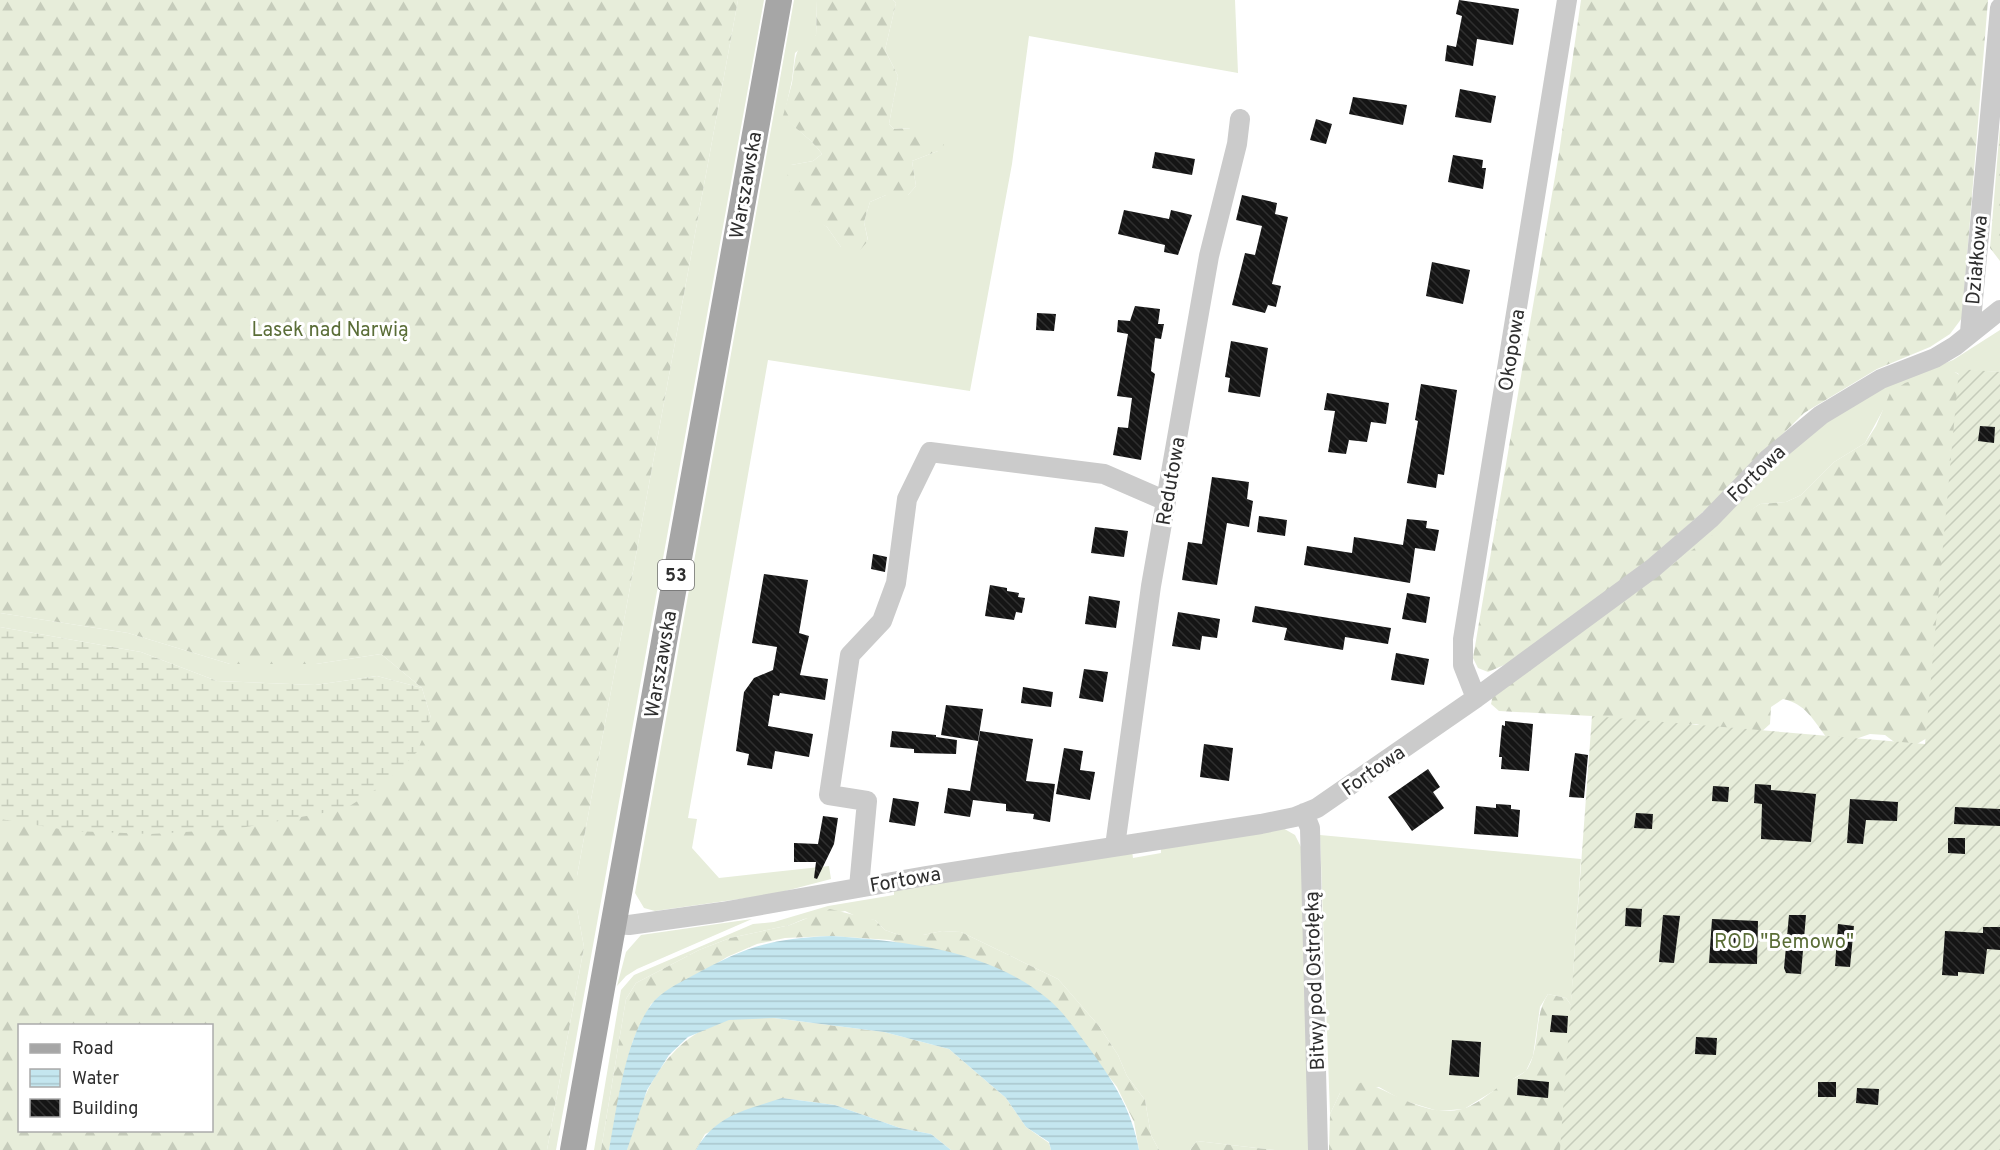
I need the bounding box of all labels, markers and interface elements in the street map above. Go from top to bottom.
street label: Warszawska [725,130,769,241]
street label: Działkowa [1961,214,1995,306]
street label: Okopowa [1494,307,1532,393]
park label: Lasek nad Narwią [251,318,409,344]
street label: Redutowa [1151,435,1193,528]
street label: Fortowa [1723,440,1792,509]
road number: 53 [658,560,694,590]
street label: Warszawska [640,609,684,720]
street label: Fortowa [1337,740,1411,803]
street label: Fortowa [868,862,943,900]
street label: Bitwy pod Ostrołęką [1300,891,1332,1071]
park label: ROD "Bemowo" [1714,930,1854,956]
legend [18,1024,213,1132]
text: Road [72,1038,114,1061]
text: Water [72,1068,119,1091]
text: Building [72,1098,138,1121]

